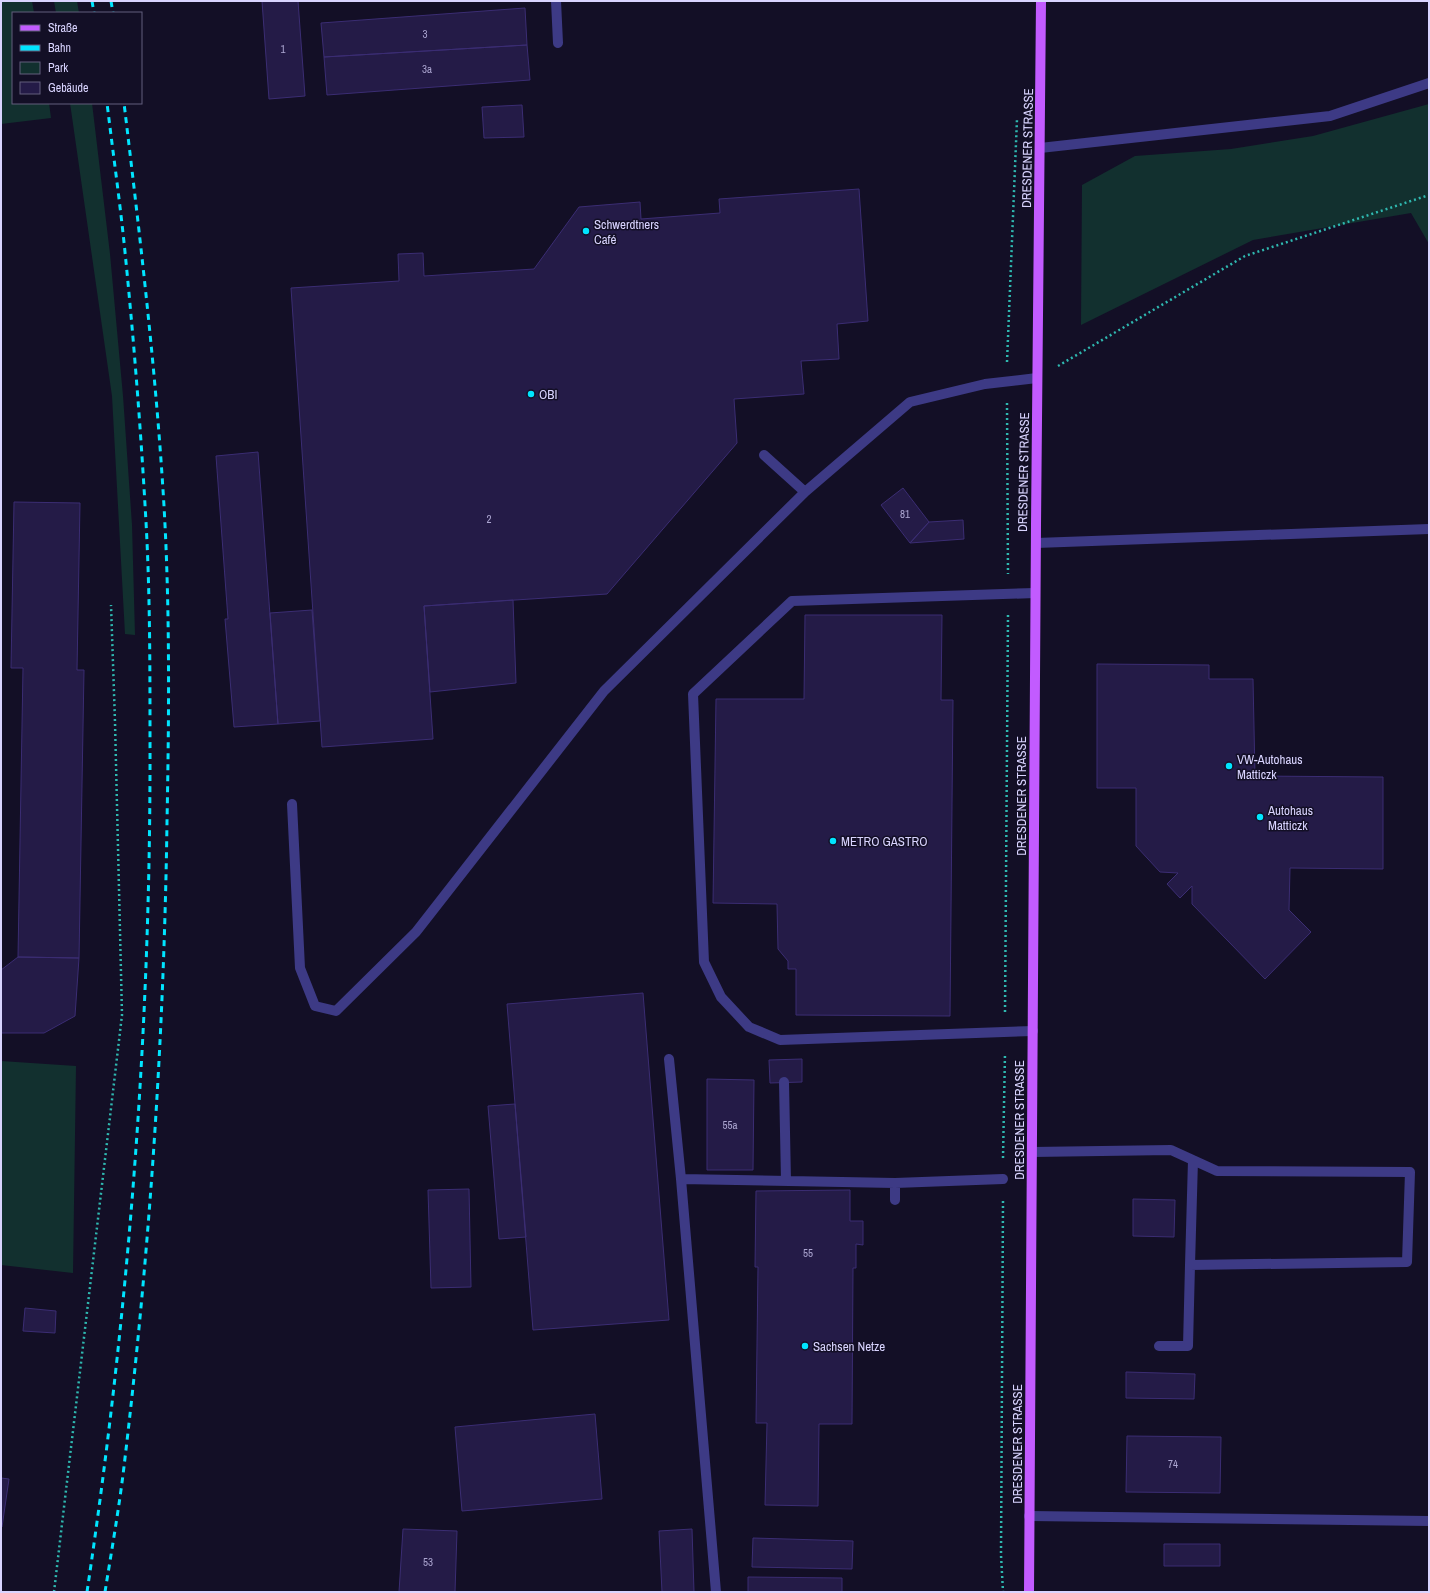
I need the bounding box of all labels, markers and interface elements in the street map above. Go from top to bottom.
legend [12,12,142,104]
text: Straße [48,20,78,36]
house number: 3 [422,27,428,41]
text: Bahn [48,40,71,56]
house number: 1 [280,42,286,56]
text: Park [48,60,68,76]
house number: 3a [422,62,432,76]
text: Gebäude [48,80,89,96]
street label: DRESDENER STRASSE [1018,88,1037,208]
place label: Schwerdtners Café [594,216,659,248]
marker: Schwerdtners Café [581,226,591,236]
place label: OBI [539,386,557,403]
marker: OBI [526,389,536,399]
street label: DRESDENER STRASSE [1014,412,1033,532]
house number: 81 [900,507,910,521]
house number: 2 [486,512,492,526]
street label: DRESDENER STRASSE [1013,736,1030,856]
place label: VW-Autohaus Matticzk [1237,751,1303,783]
marker: VW-Autohaus Matticzk [1224,761,1234,771]
place label: Autohaus Matticzk [1267,802,1313,834]
marker: Autohaus Matticzk [1255,812,1265,822]
place label: METRO GASTRO [841,833,927,850]
marker: METRO GASTRO [828,836,838,846]
street label: DRESDENER STRASSE [1011,1060,1028,1180]
house number: 55a [722,1118,738,1132]
house number: 55 [803,1246,813,1260]
place label: Sachsen Netze [813,1338,885,1355]
marker: Sachsen Netze [800,1341,810,1351]
street label: DRESDENER STRASSE [1009,1384,1026,1504]
house number: 74 [1168,1457,1178,1471]
house number: 53 [423,1555,433,1569]

